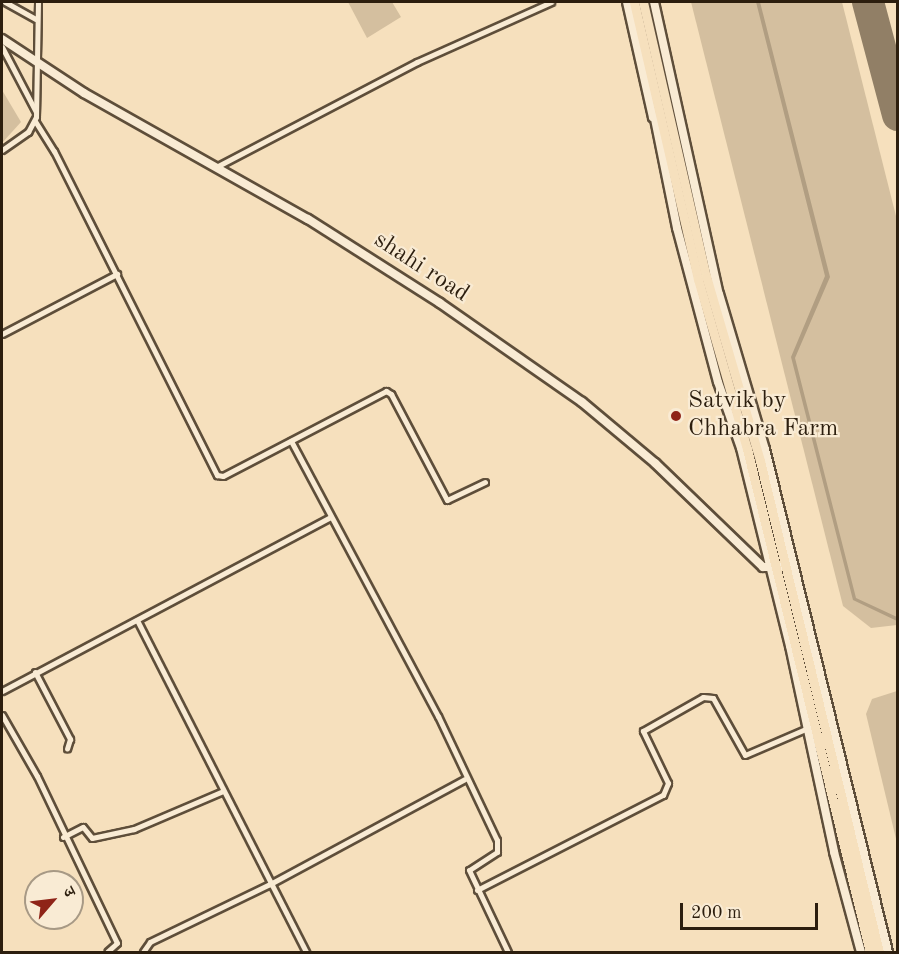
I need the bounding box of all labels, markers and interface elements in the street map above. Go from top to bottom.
street label: shahi road [368,227,474,309]
place label: Satvik by Chhabra Farm [688,388,838,444]
marker: Satvik by Chhabra Farm [669,409,683,423]
north arrow [24,870,84,930]
text: उ [59,885,77,900]
scale bar [683,891,821,929]
text: 200 m [691,904,742,922]

